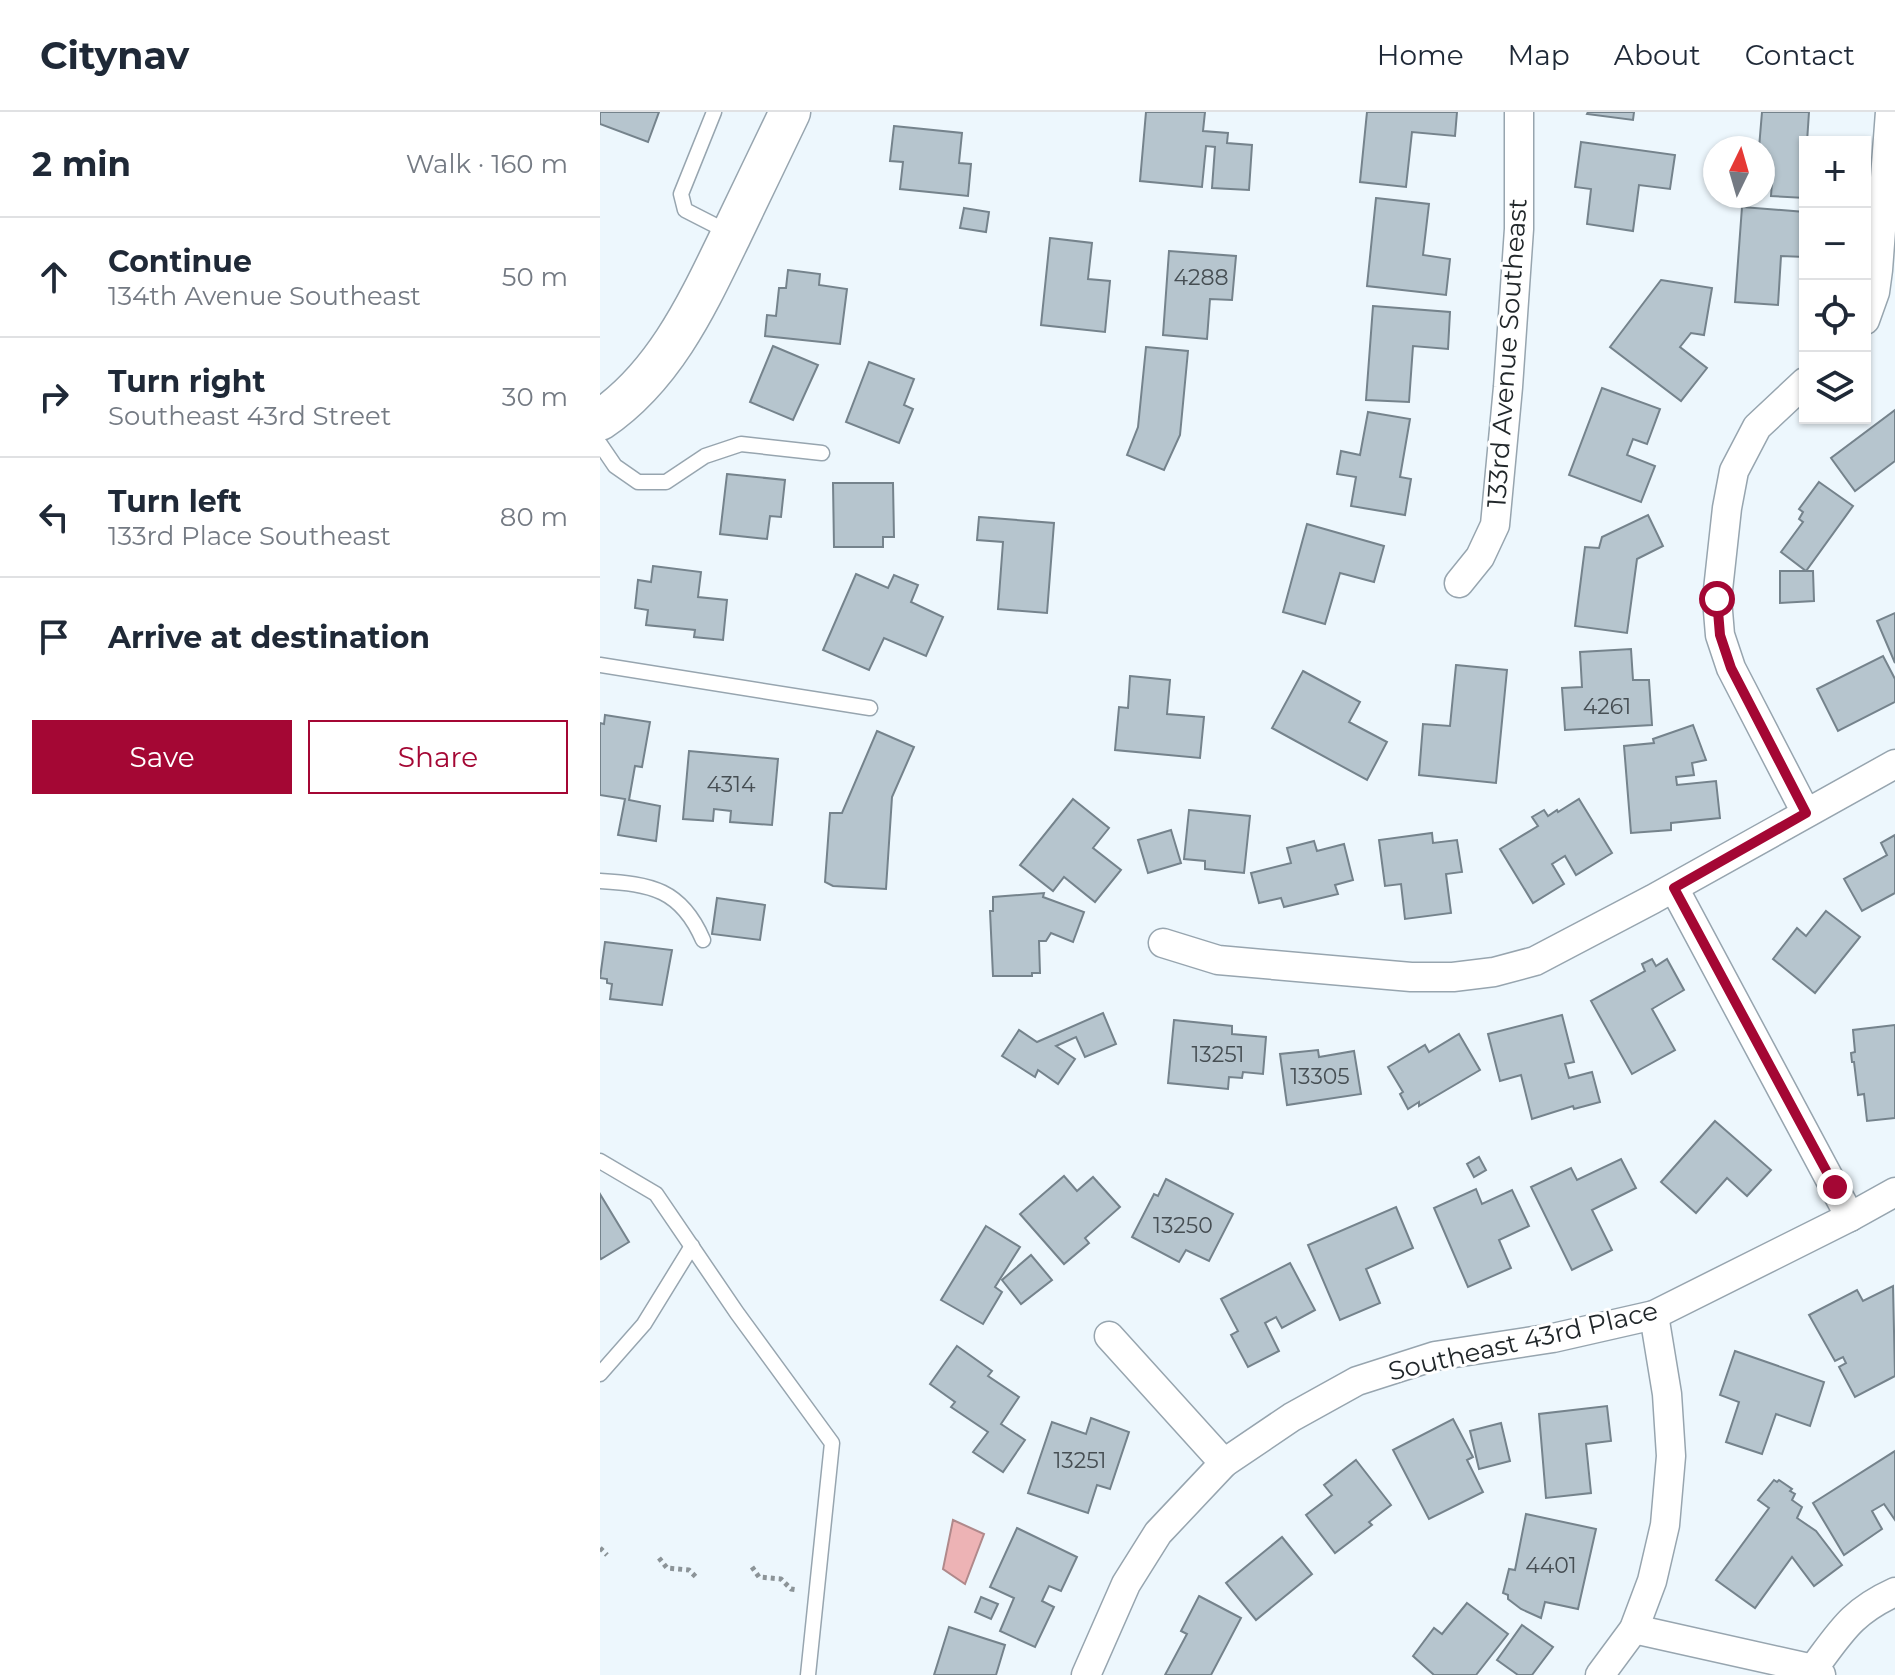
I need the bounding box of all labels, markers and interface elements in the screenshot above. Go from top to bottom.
text: Citynav [40,32,189,79]
text: Home [1377,38,1464,72]
text: Map [1508,38,1570,72]
text: About [1614,38,1701,72]
text: Contact [1745,38,1855,72]
north arrow [1703,136,1775,208]
map controls [1799,136,1871,424]
button: + [1799,136,1871,208]
text: 2 min [32,143,131,185]
text: Walk · 160 m [406,148,568,180]
street label: 133rd Avenue Southeast [1480,197,1534,509]
button: − [1799,208,1871,280]
text: Continue [108,243,252,280]
icon: ahead [32,255,76,299]
text: 50 m [502,261,568,293]
house number: 4288 [1173,264,1229,291]
text: 134th Avenue Southeast [108,280,421,312]
button: locate [1799,280,1871,352]
button: layers [1799,352,1871,424]
text: Turn right [108,363,265,400]
icon: right [32,375,76,419]
text: 30 m [502,381,568,413]
text: Southeast 43rd Street [108,400,391,432]
text: Turn left [108,483,241,520]
icon: left [32,495,76,539]
text: 80 m [500,501,568,533]
text: 133rd Place Southeast [108,520,391,552]
route start [1699,581,1735,617]
icon: arrive [32,615,76,659]
text: Arrive at destination [108,619,430,656]
house number: 4261 [1583,693,1631,720]
button: Save [32,720,292,794]
button: Share [308,720,568,794]
house number: 4314 [706,771,756,798]
house number: 13251 [1191,1041,1245,1068]
house number: 13305 [1290,1063,1350,1090]
route end [1817,1169,1853,1205]
house number: 13250 [1153,1212,1213,1239]
street label: Southeast 43rd Place [1385,1294,1661,1388]
house number: 13251 [1053,1447,1107,1474]
house number: 4401 [1525,1552,1577,1579]

